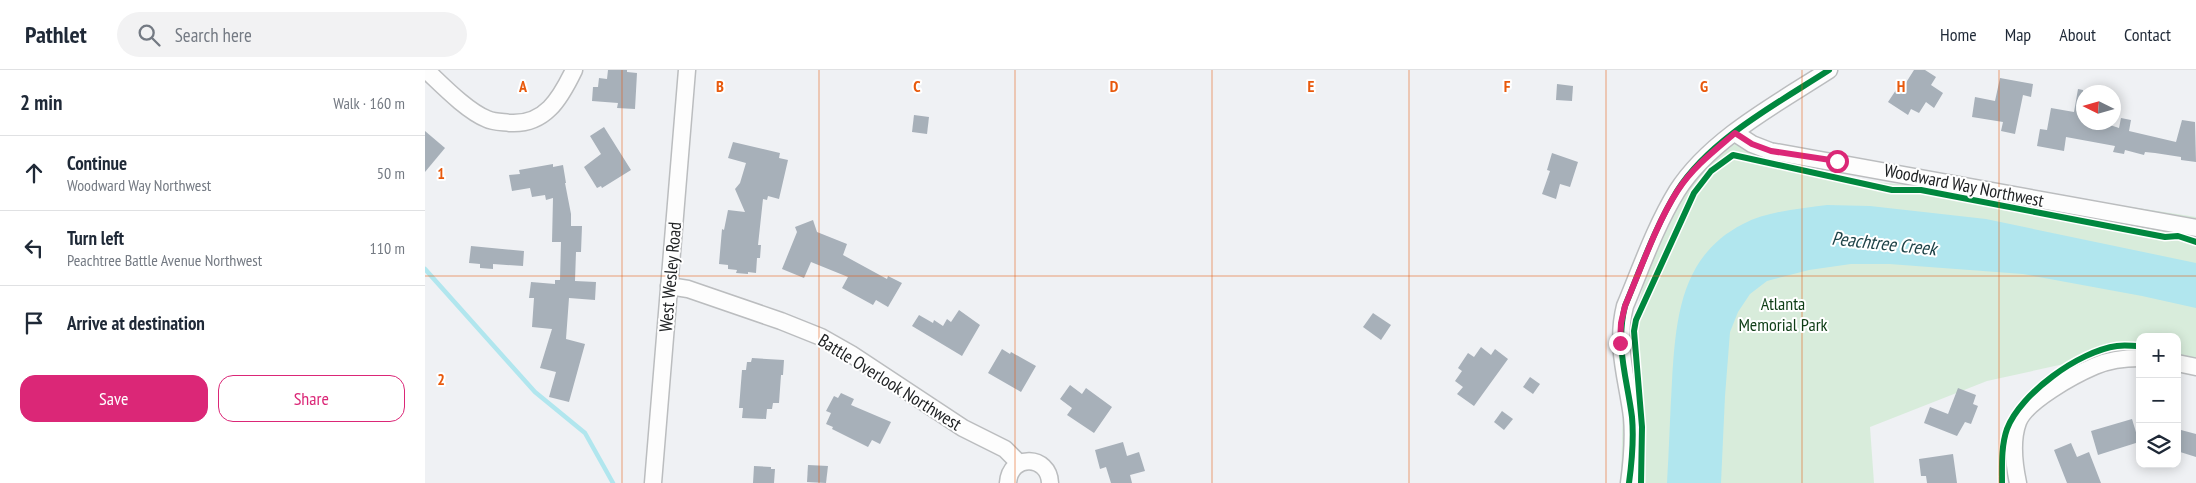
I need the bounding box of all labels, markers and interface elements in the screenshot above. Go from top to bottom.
search box [117,12,467,57]
text: Pathlet [25,19,87,50]
icon: search [135,21,163,49]
text: Search here [175,23,252,47]
text: Home [1940,23,1977,46]
text: Map [2005,23,2031,46]
text: About [2059,23,2096,46]
text: Contact [2124,23,2171,46]
text: A [518,76,528,96]
text: B [716,76,724,96]
text: C [913,76,921,96]
text: D [1110,76,1119,96]
text: E [1308,76,1315,96]
text: F [1504,76,1511,96]
text: G [1700,76,1708,96]
text: H [1897,76,1905,96]
north arrow [2076,85,2121,130]
text: 2 min [20,89,62,116]
text: Walk · 160 m [333,93,405,113]
route start [1826,150,1849,173]
text: Continue [67,151,127,175]
street label: Woodward Way Northwest [1882,158,2046,212]
icon: ahead [20,159,48,187]
text: 50 m [377,163,405,183]
text: 1 [437,163,445,183]
text: Woodward Way Northwest [67,175,211,195]
street label: West Wesley Road [654,221,686,333]
text: Turn left [67,226,124,250]
water label: Peachtree Creek [1830,226,1940,261]
icon: left [20,234,48,262]
text: 110 m [370,238,405,258]
text: Peachtree Battle Avenue Northwest [67,250,262,270]
park label: Atlanta Memorial Park [1738,292,1828,336]
icon: arrive [20,309,48,337]
text: Arrive at destination [67,311,205,335]
street label: Battle Overlook Northwest [814,329,966,435]
route end [1609,332,1632,355]
map controls [2136,333,2181,468]
button: + [2136,333,2181,378]
text: 2 [437,369,445,389]
button: Save [20,375,208,422]
button: Share [218,375,405,422]
button: − [2136,378,2181,423]
button: layers [2136,423,2181,468]

